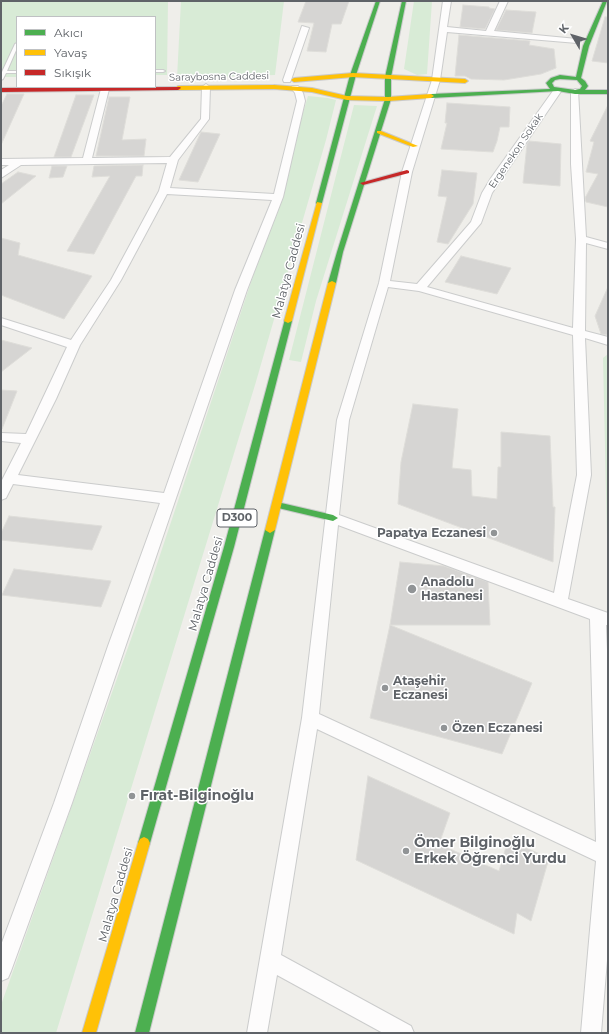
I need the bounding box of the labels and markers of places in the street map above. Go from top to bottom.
place label: Papatya Eczanesi [377,526,486,540]
marker: Papatya Eczanesi [489,528,499,538]
place label: Anadolu Hastanesi [421,575,483,603]
marker: Anadolu Hastanesi [406,583,418,595]
place label: Ataşehir Eczanesi [393,674,448,702]
marker: Ataşehir Eczanesi [380,683,390,693]
place label: Özen Eczanesi [452,721,543,735]
marker: Özen Eczanesi [439,723,449,733]
place label: Fırat-Bilginoğlu [140,788,254,804]
marker: Fırat-Bilginoğlu [127,791,137,801]
place label: Ömer Bilginoğlu Erkek Öğrenci Yurdu [414,835,566,868]
marker: Ömer Bilginoğlu Erkek Öğrenci Yurdu [401,846,411,856]

